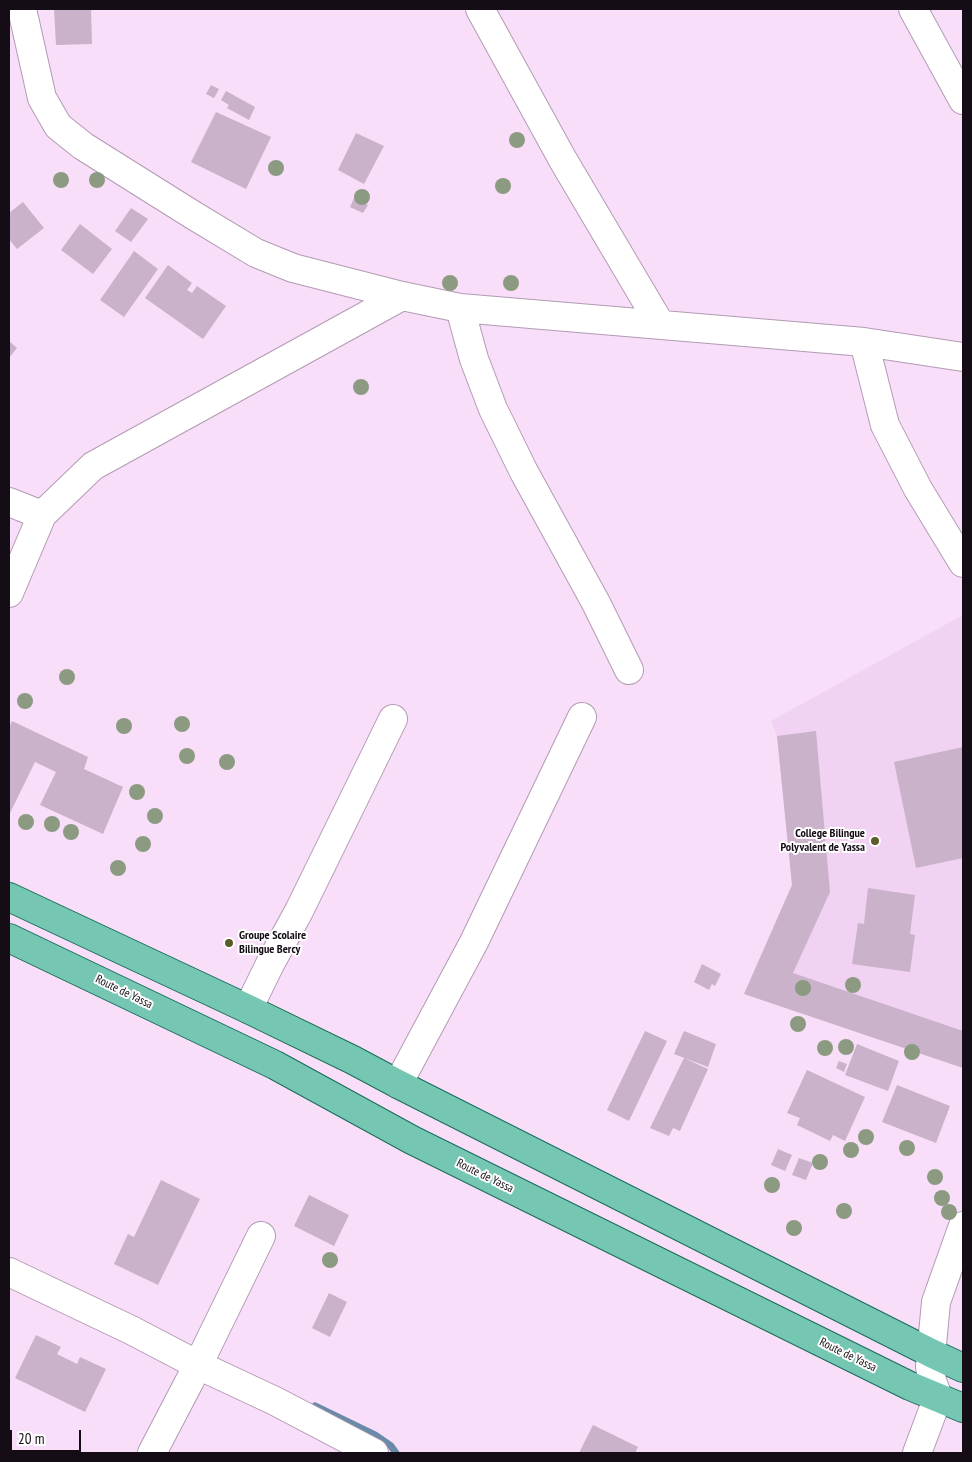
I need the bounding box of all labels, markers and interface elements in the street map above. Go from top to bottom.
place label: College Bilingue Polyvalent de Yassa [780,827,865,855]
marker: College Bilingue Polyvalent de Yassa [869,835,881,847]
place label: Groupe Scolaire Bilingue Bercy [239,929,306,957]
marker: Groupe Scolaire Bilingue Bercy [223,937,235,949]
street label: Route de Yassa [93,972,155,1012]
street label: Route de Yassa [454,1156,516,1196]
street label: Route de Yassa [817,1335,879,1375]
scale bar [12,1420,84,1452]
text: 20 m [18,1429,44,1448]

